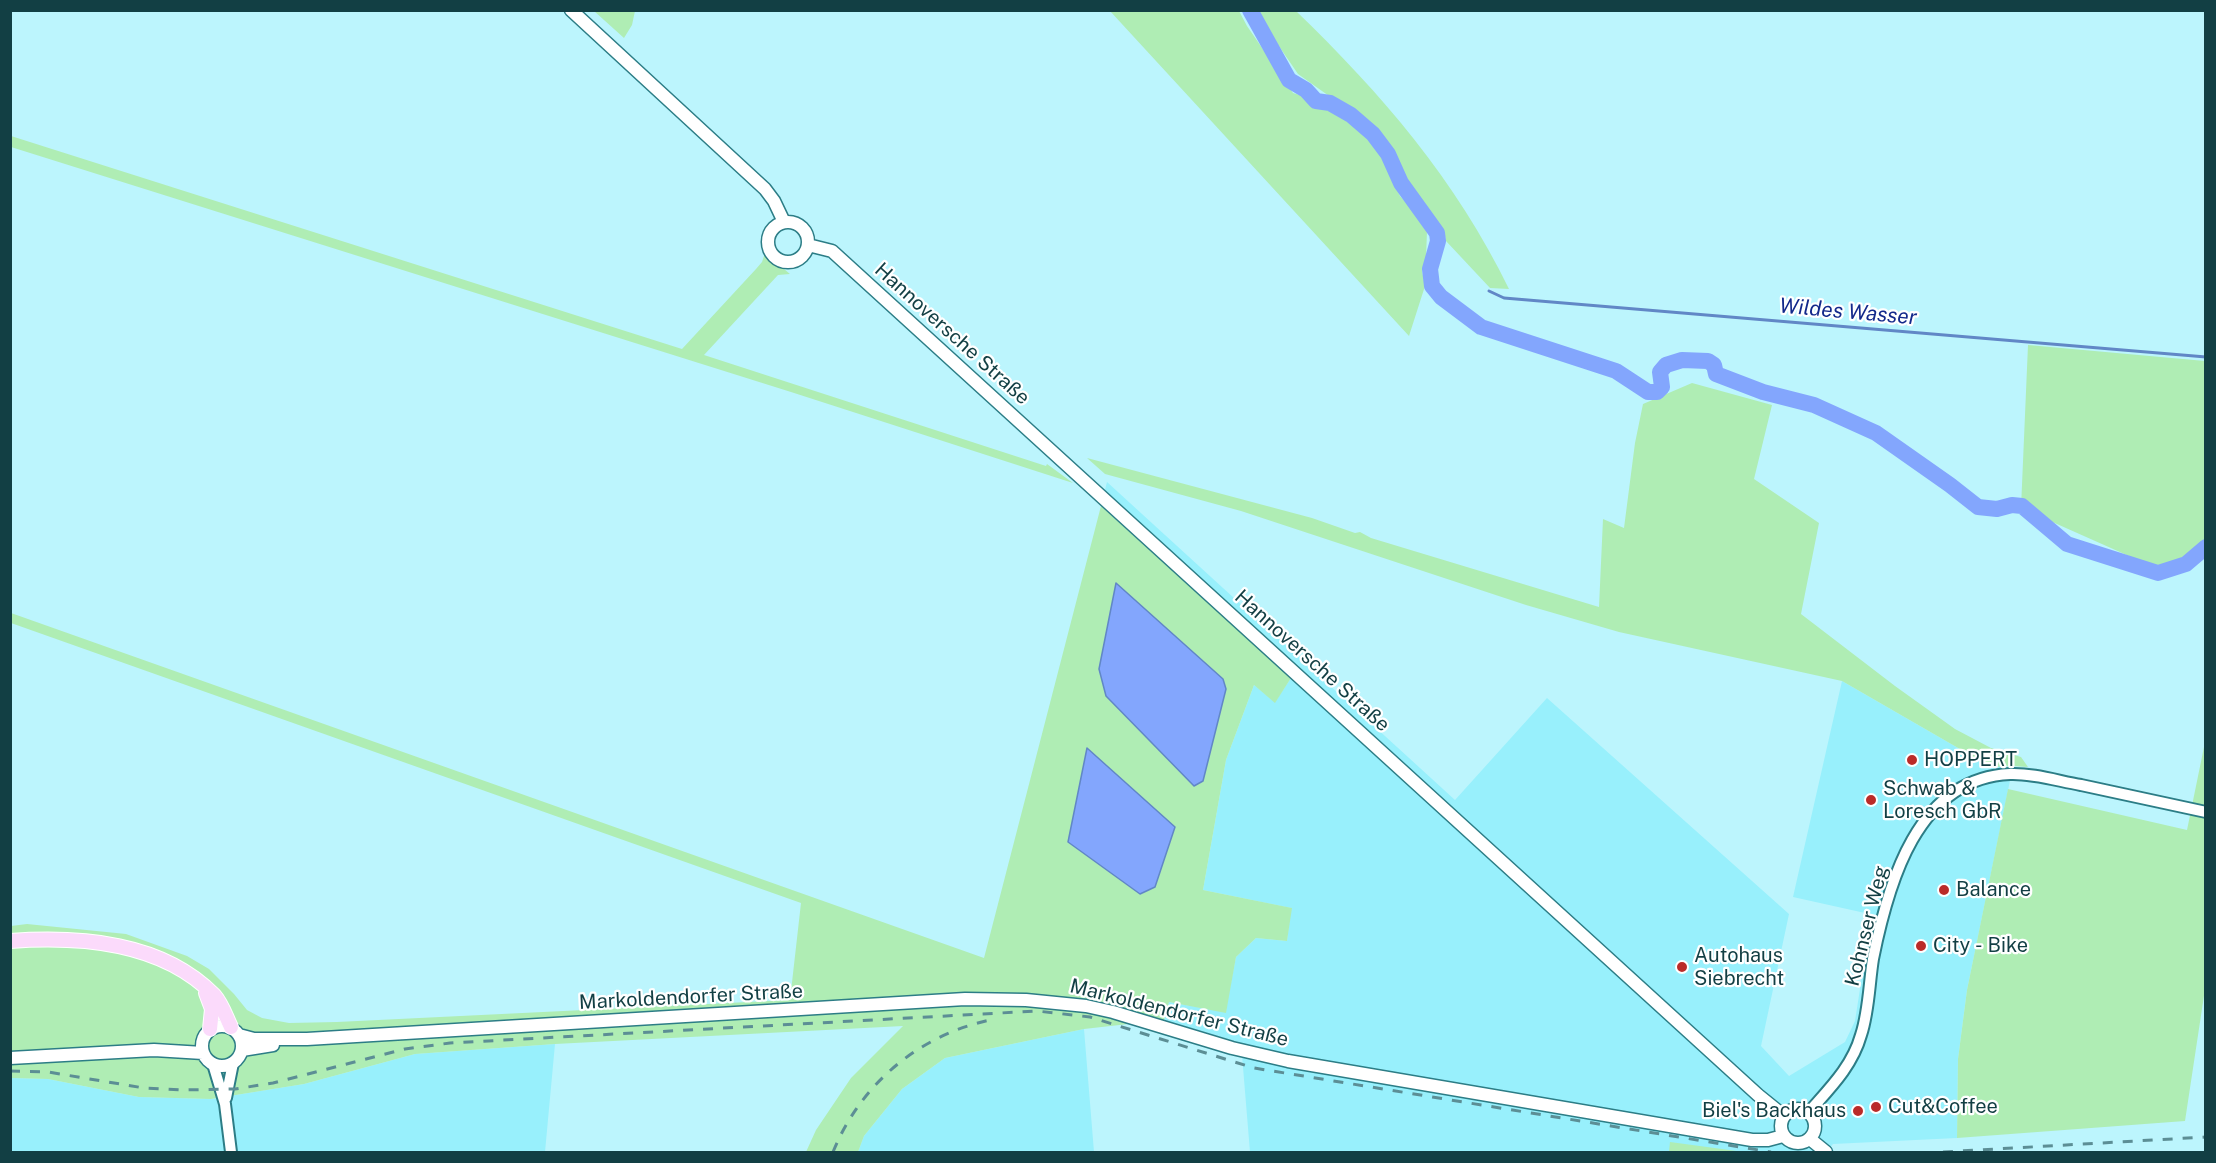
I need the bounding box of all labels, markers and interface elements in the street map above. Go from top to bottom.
street label: Hannoversche Straße [869,258,1035,410]
water label: Wildes Wasser [1778,293,1918,331]
street label: Hannoversche Straße [1229,585,1395,737]
place label: HOPPERT [1924,748,2017,772]
marker: HOPPERT [1905,753,1919,767]
place label: Schwab & Loresch GbR [1883,777,2002,824]
marker: Schwab & Loresch GbR [1864,793,1878,807]
street label: Kohnser Weg [1840,863,1894,989]
place label: Balance [1956,878,2031,902]
marker: Balance [1937,883,1951,897]
place label: City - Bike [1933,934,2028,958]
marker: City - Bike [1914,939,1928,953]
place label: Autohaus Siebrecht [1694,944,1784,991]
marker: Autohaus Siebrecht [1675,960,1689,974]
street label: Markoldendorfer Straße [1067,974,1291,1052]
street label: Markoldendorfer Straße [578,979,804,1015]
place label: Cut&Coffee [1888,1095,1998,1119]
place label: Biel's Backhaus [1702,1099,1846,1123]
marker: Cut&Coffee [1869,1100,1883,1114]
marker: Biel's Backhaus [1851,1104,1865,1118]

